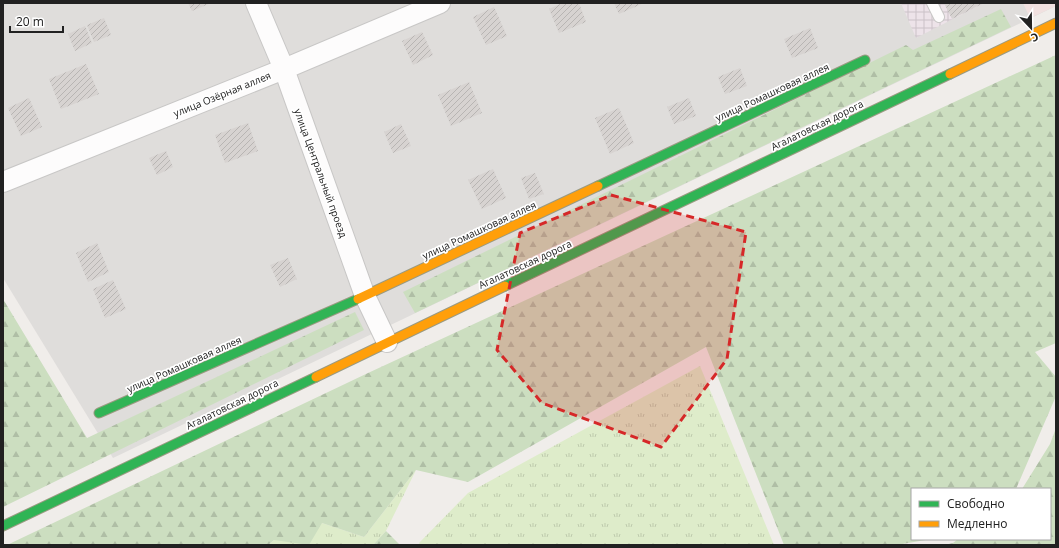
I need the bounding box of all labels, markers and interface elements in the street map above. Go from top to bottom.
scale bar [10,8,63,34]
north arrow [1011,8,1051,48]
text: 20 m [16,13,44,30]
text: С [1029,29,1041,46]
street label: улица Ромашковая аллея [713,59,831,125]
street label: улица Озёрная аллея [171,68,273,120]
street label: Агалатовская дорога [768,96,866,154]
street label: улица Центральный проезд [291,107,351,240]
street label: улица Ромашковая аллея [420,197,538,263]
street label: Агалатовская дорога [476,236,574,292]
street label: улица Ромашковая аллея [124,332,244,396]
street label: Агалатовская дорога [183,375,281,433]
legend [911,488,1051,540]
text: Свободно [947,495,1005,512]
text: Медленно [947,515,1007,532]

